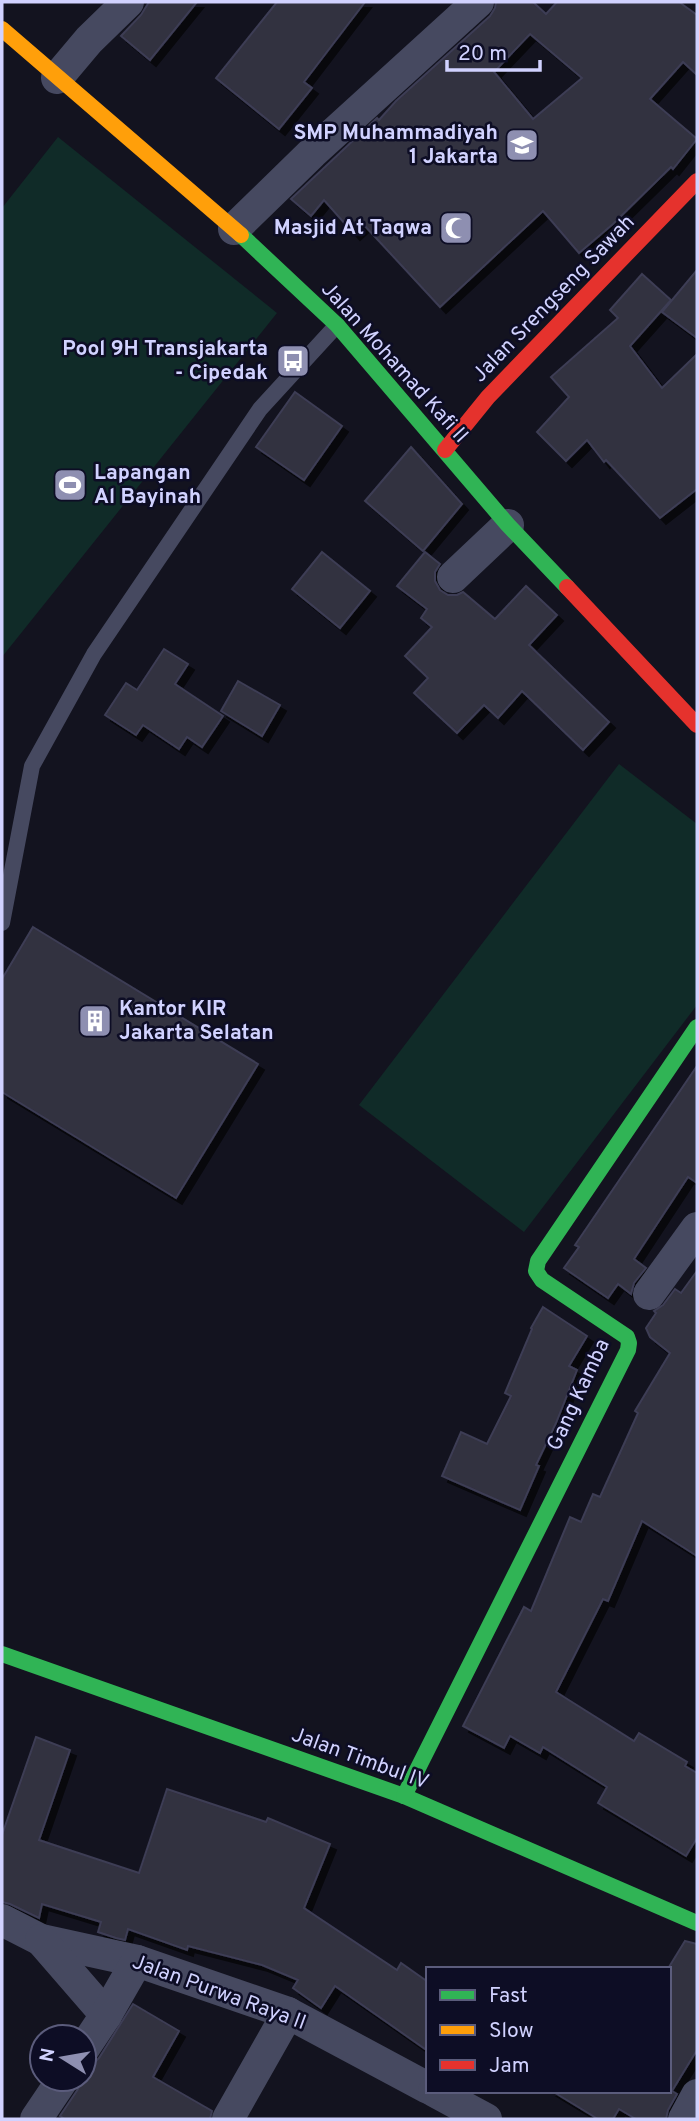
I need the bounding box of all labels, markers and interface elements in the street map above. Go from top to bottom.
scale bar [447,28,540,72]
text: 20 m [458,41,507,68]
place label: SMP Muhammadiyah 1 Jakarta [293,120,498,171]
school or university icon: SMP Muhammadiyah 1 Jakarta [503,126,541,164]
mosque icon: Masjid At Taqwa [437,209,475,247]
street label: Jalan Srengseng Sawah [467,209,641,389]
place label: Masjid At Taqwa [274,215,432,242]
street label: Jalan Mohamad Kafi II [314,277,474,449]
place label: Pool 9H Transjakarta - Cipedak [62,336,268,387]
bus stop icon: Pool 9H Transjakarta - Cipedak [274,342,312,380]
place label: Lapangan Al Bayinah [94,460,201,511]
sports icon: Lapangan Al Bayinah [51,466,89,504]
place label: Kantor KIR Jakarta Selatan [119,996,274,1047]
building icon: Kantor KIR Jakarta Selatan [76,1002,114,1040]
street label: Gang Kamba [541,1335,617,1455]
street label: Jalan Timbul IV [288,1722,432,1796]
street label: Jalan Purwa Raya II [128,1949,310,2037]
legend [426,1967,671,2093]
text: Fast [489,1983,528,2010]
text: Slow [489,2018,534,2045]
north arrow [28,2023,98,2093]
text: N [35,2046,61,2064]
text: Jam [489,2053,530,2080]

